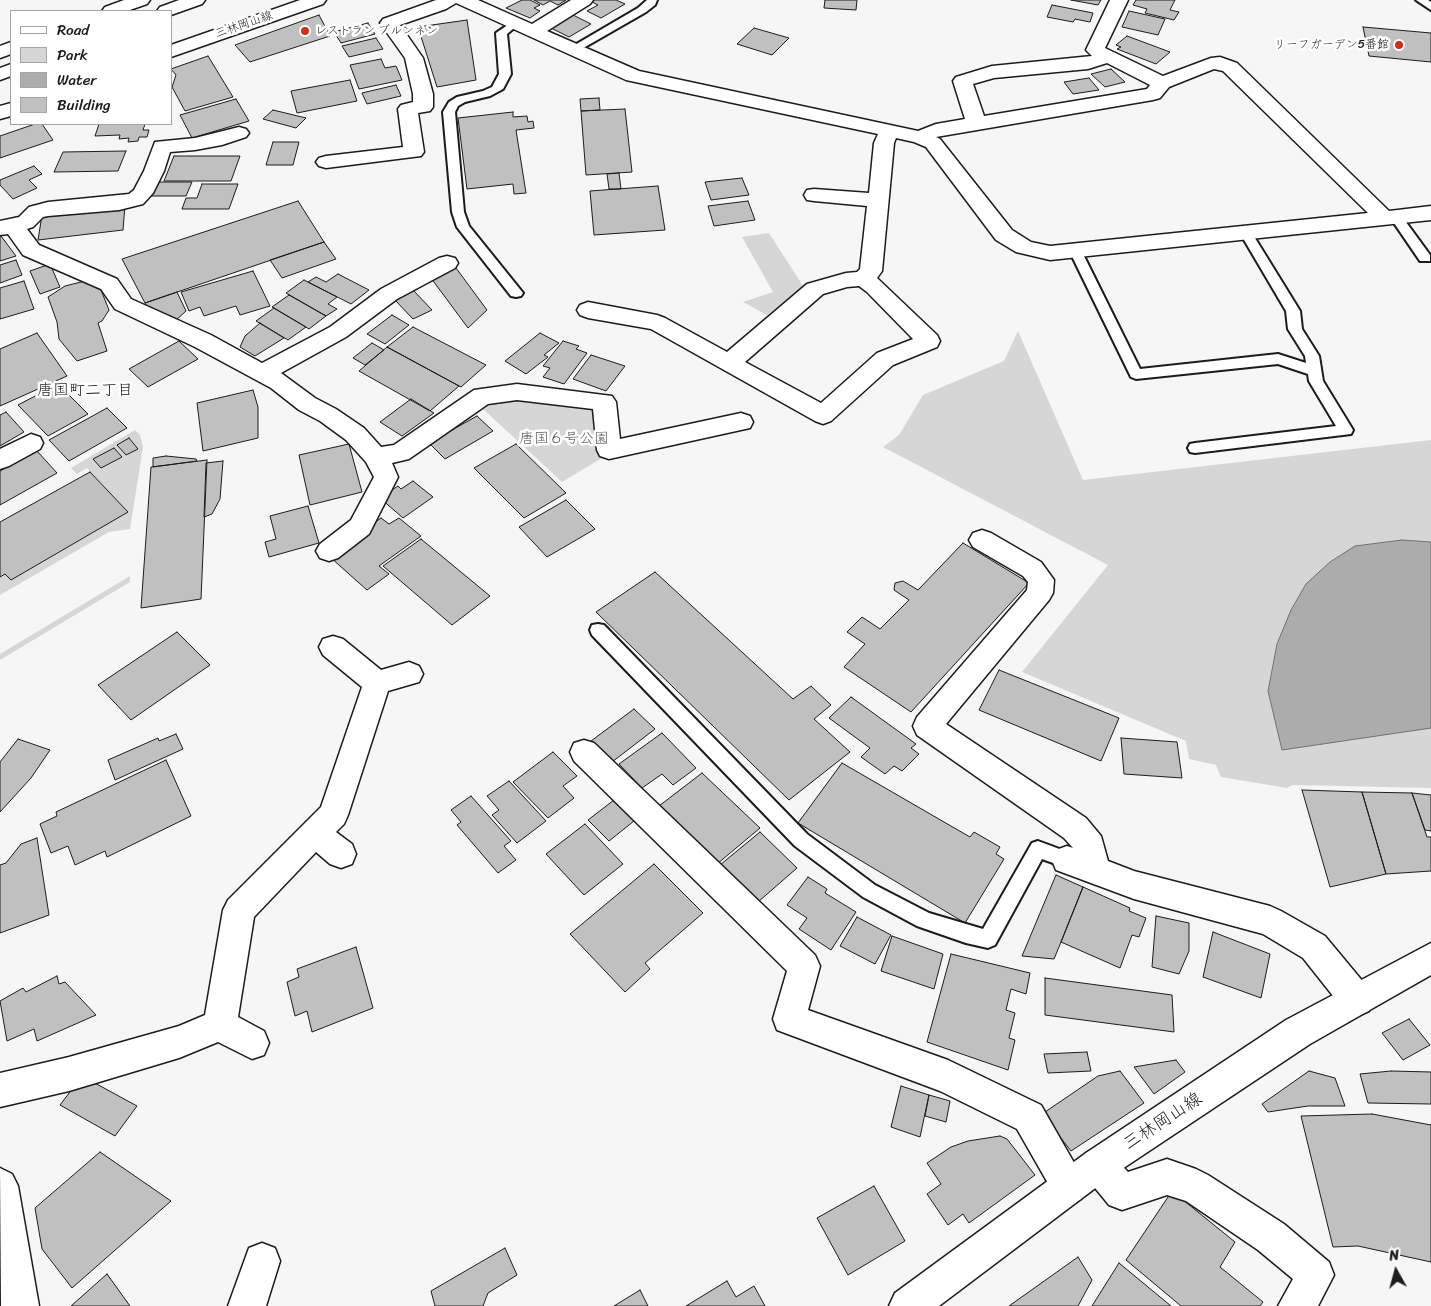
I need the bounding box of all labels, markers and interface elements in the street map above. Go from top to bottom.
street label: 三林岡山線 [213,8,275,42]
legend [10,10,172,125]
text: Road [57,17,89,43]
place label: レストラン ブルンネン [315,24,438,38]
marker: レストラン ブルンネン [299,25,311,37]
place label: リーフガーデン5番館 [1274,38,1389,52]
marker: リーフガーデン5番館 [1393,39,1405,51]
text: Park [57,42,88,68]
text: Water [57,67,97,93]
text: Building [57,92,111,118]
district label: 唐国町二丁目 [37,381,133,401]
park label: 唐国６号公園 [519,430,609,448]
street label: 三林岡山線 [1119,1088,1207,1156]
text: N [1388,1243,1400,1269]
north arrow [1371,1246,1421,1296]

